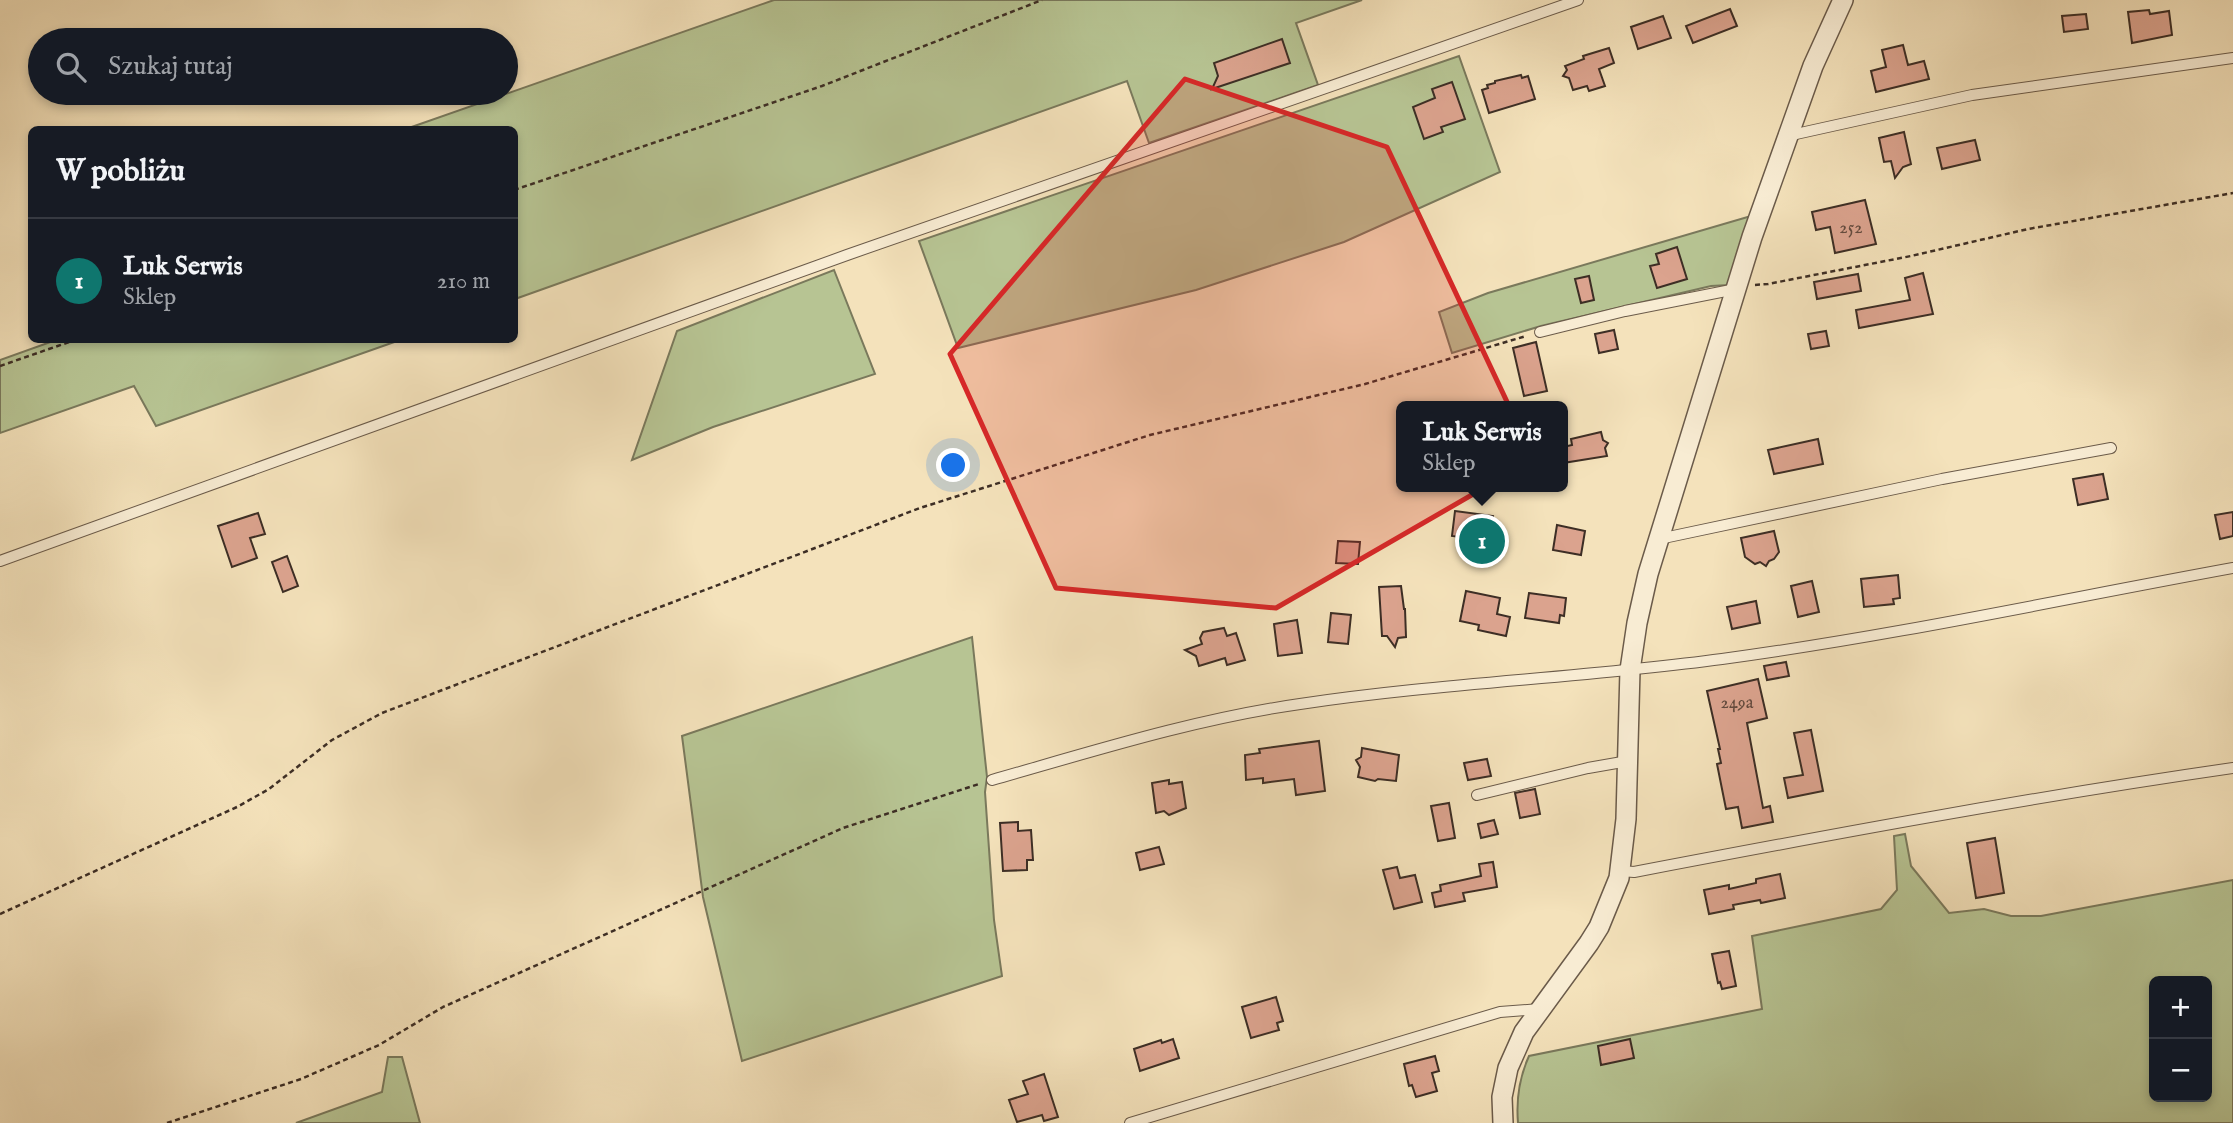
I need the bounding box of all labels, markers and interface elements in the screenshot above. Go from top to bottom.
search box [28,28,518,105]
icon: search [52,48,90,86]
text: Szukaj tutaj [108,50,233,83]
text: W pobliżu [56,153,185,191]
house number: 252 [1839,217,1863,240]
text: Luk Serwis [123,250,243,283]
text: 1 [75,267,83,296]
text: 210 m [437,267,490,296]
text: Sklep [123,283,176,312]
popup [1396,401,1568,492]
text: Luk Serwis [1422,416,1542,449]
your location [936,448,970,482]
text: Sklep [1422,449,1476,478]
pin: 1 [1459,515,1505,567]
house number: 249a [1721,692,1754,715]
map controls [2149,976,2212,1102]
button: + [2149,976,2212,1039]
button: − [2149,1039,2212,1102]

